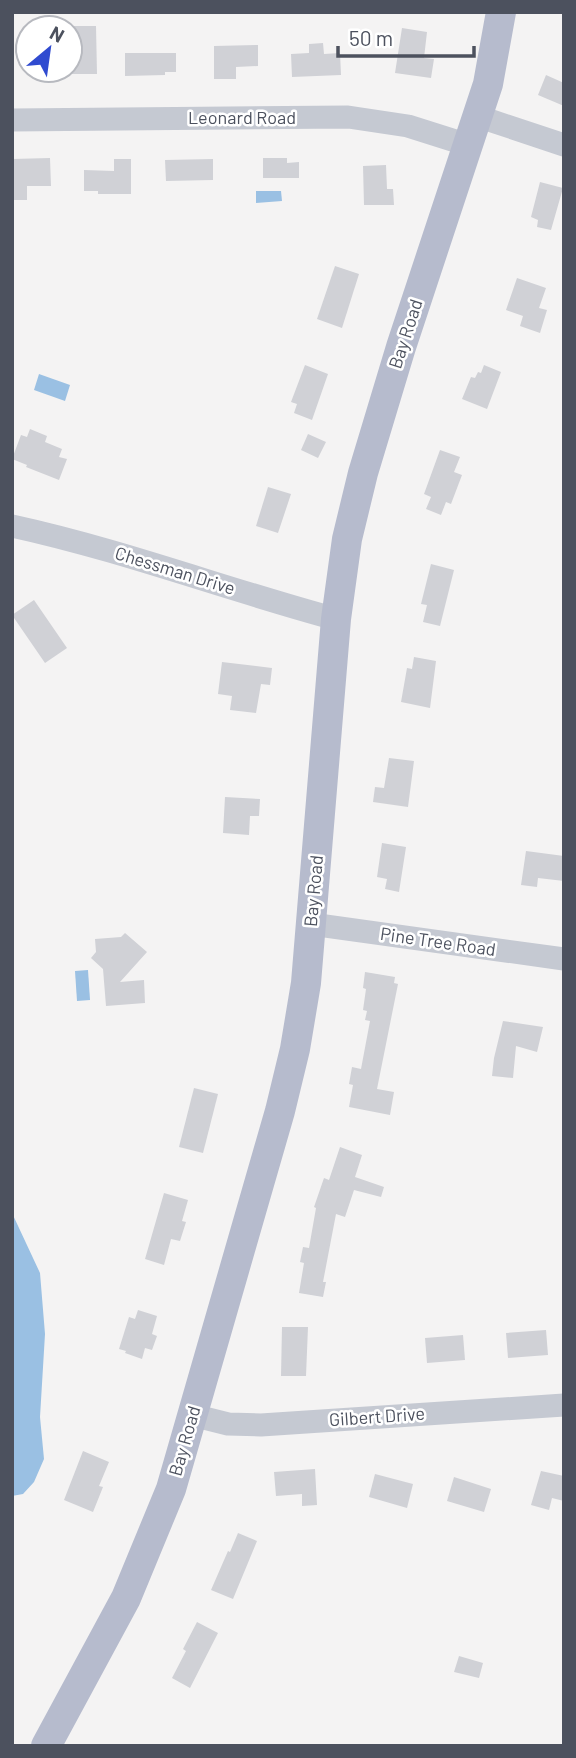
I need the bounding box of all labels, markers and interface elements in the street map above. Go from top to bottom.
north arrow [14,14,84,84]
scale bar [338,14,475,58]
text: N [46,21,69,47]
text: 50 m [349,25,393,50]
street label: Leonard Road [188,106,296,128]
street label: Bay Road [383,296,427,371]
street label: Chessman Drive [113,541,238,599]
street label: Bay Road [299,854,327,928]
street label: Pine Tree Road [379,922,497,960]
street label: Gilbert Drive [328,1402,426,1430]
street label: Bay Road [164,1403,205,1478]

